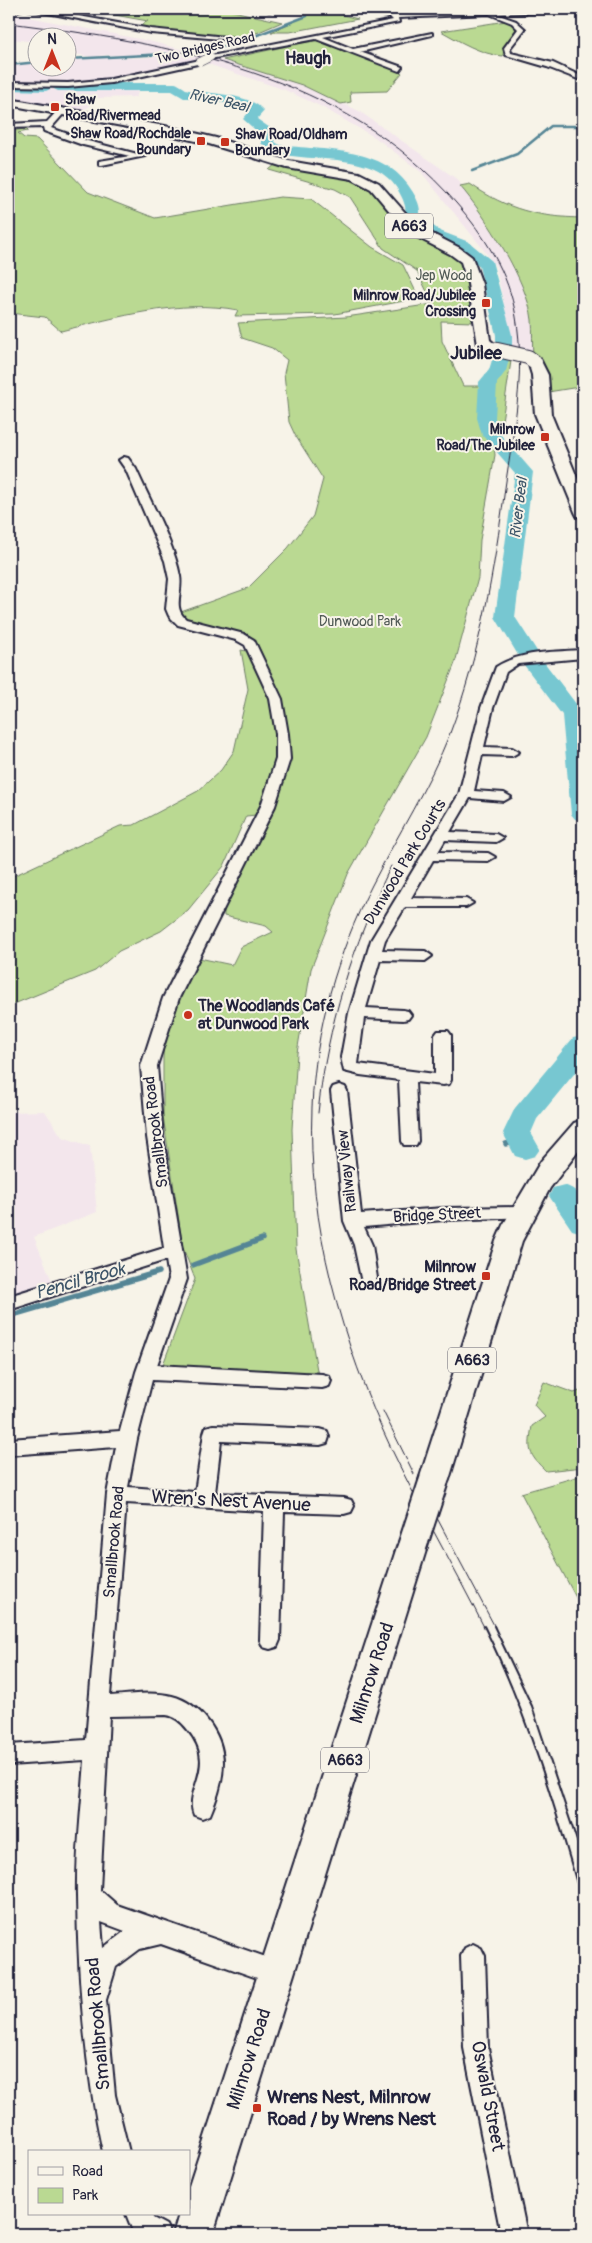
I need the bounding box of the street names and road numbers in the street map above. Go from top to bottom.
street label: Two Bridges Road [154,28,257,68]
road number: A663 [385,214,433,238]
street label: Dunwood Park Courts [359,795,451,929]
street label: Smallbrook Road [139,1075,173,1189]
street label: Railway View [333,1128,361,1213]
street label: Bridge Street [392,1203,482,1227]
road number: A663 [448,1348,496,1372]
street label: Smallbrook Road [99,1485,129,1599]
street label: Wren's Nest Avenue [151,1485,312,1517]
street label: Milnrow Road [344,1619,400,1727]
road number: A663 [321,1748,369,1772]
street label: Smallbrook Road [80,1957,116,2091]
street label: Milnrow Road [221,2005,277,2113]
street label: Oswald Street [466,2039,511,2153]

